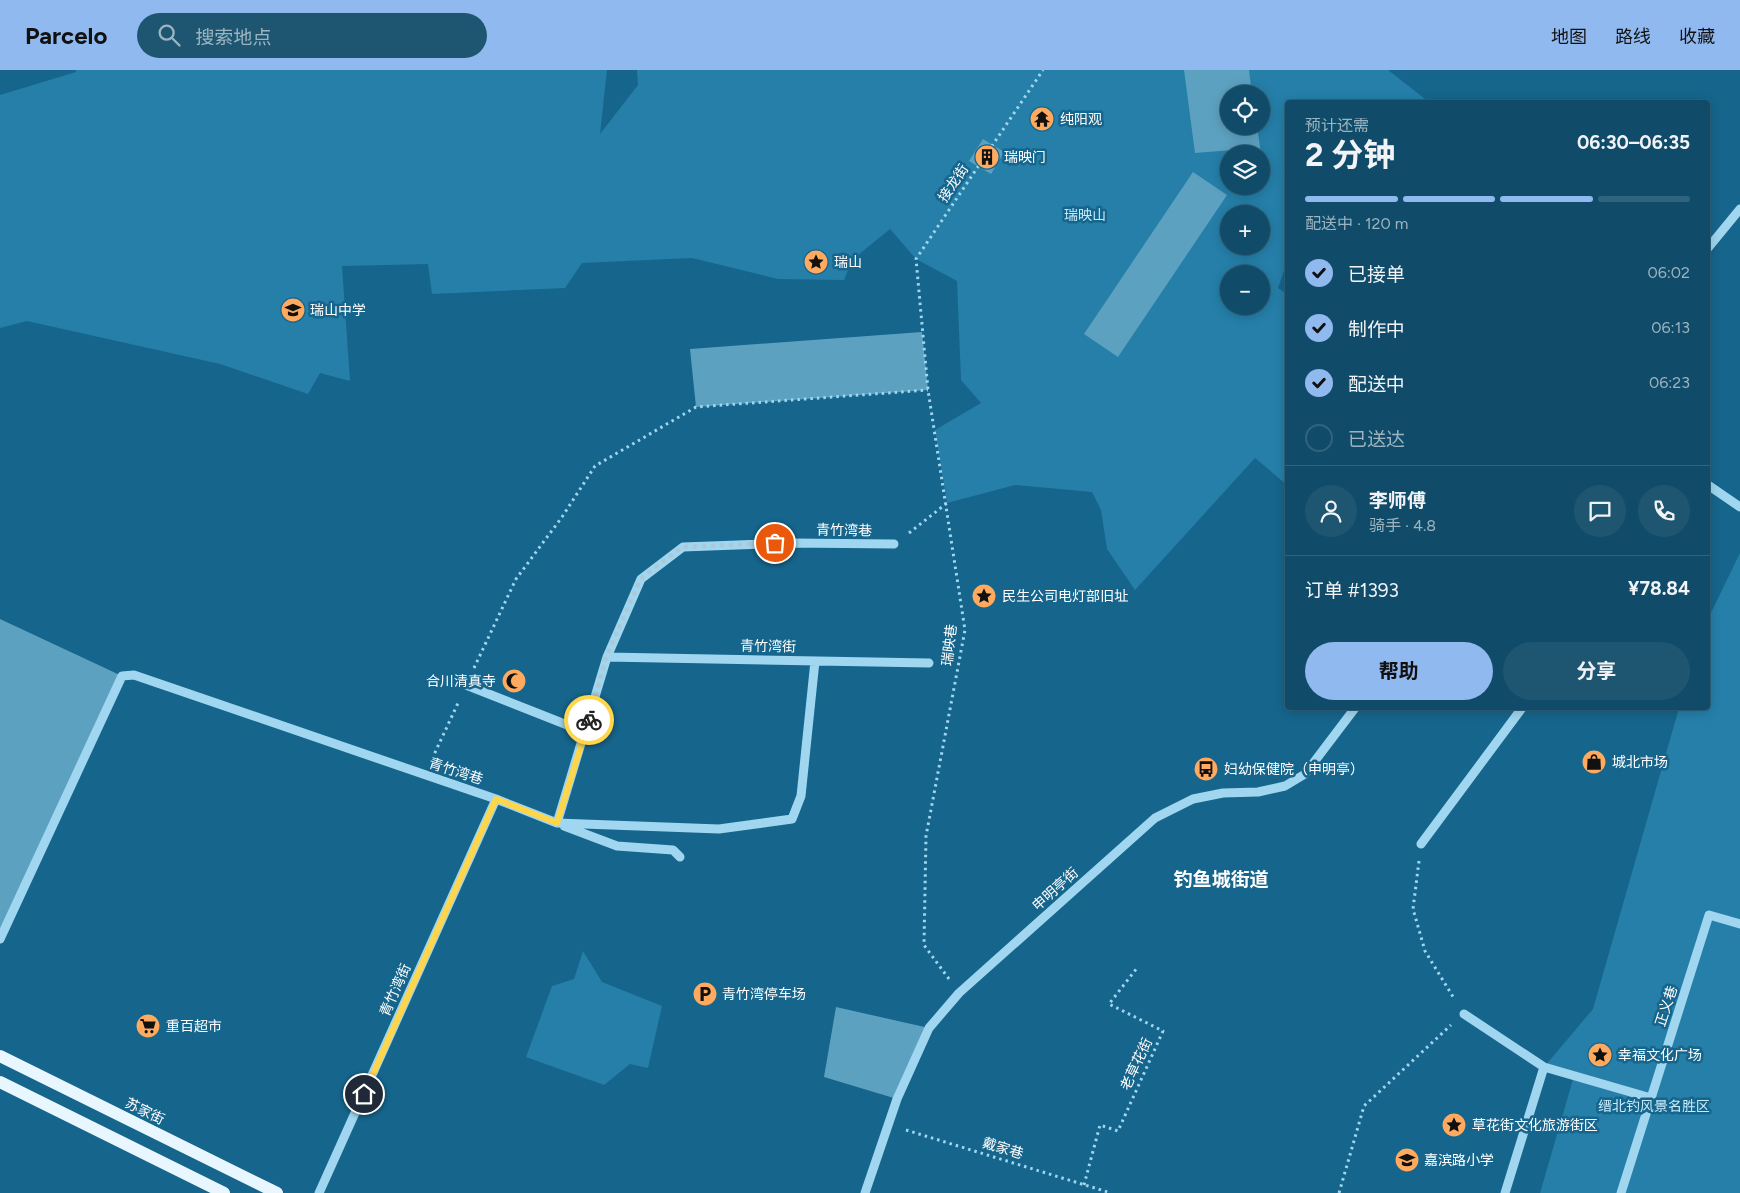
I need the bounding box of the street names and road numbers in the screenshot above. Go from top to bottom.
street label: 接龙街 [935,161,972,205]
street label: 青竹湾巷 [816,522,872,539]
street label: 瑞映巷 [939,623,960,667]
street label: 青竹湾街 [740,638,796,655]
street label: 青竹湾巷 [427,755,485,788]
street label: 申明亭街 [1029,864,1082,914]
street label: 青竹湾街 [376,961,415,1019]
street label: 正义巷 [1652,984,1681,1029]
street label: 老草花街 [1117,1035,1156,1093]
street label: 苏家街 [122,1095,167,1128]
street label: 戴家巷 [980,1134,1025,1163]

